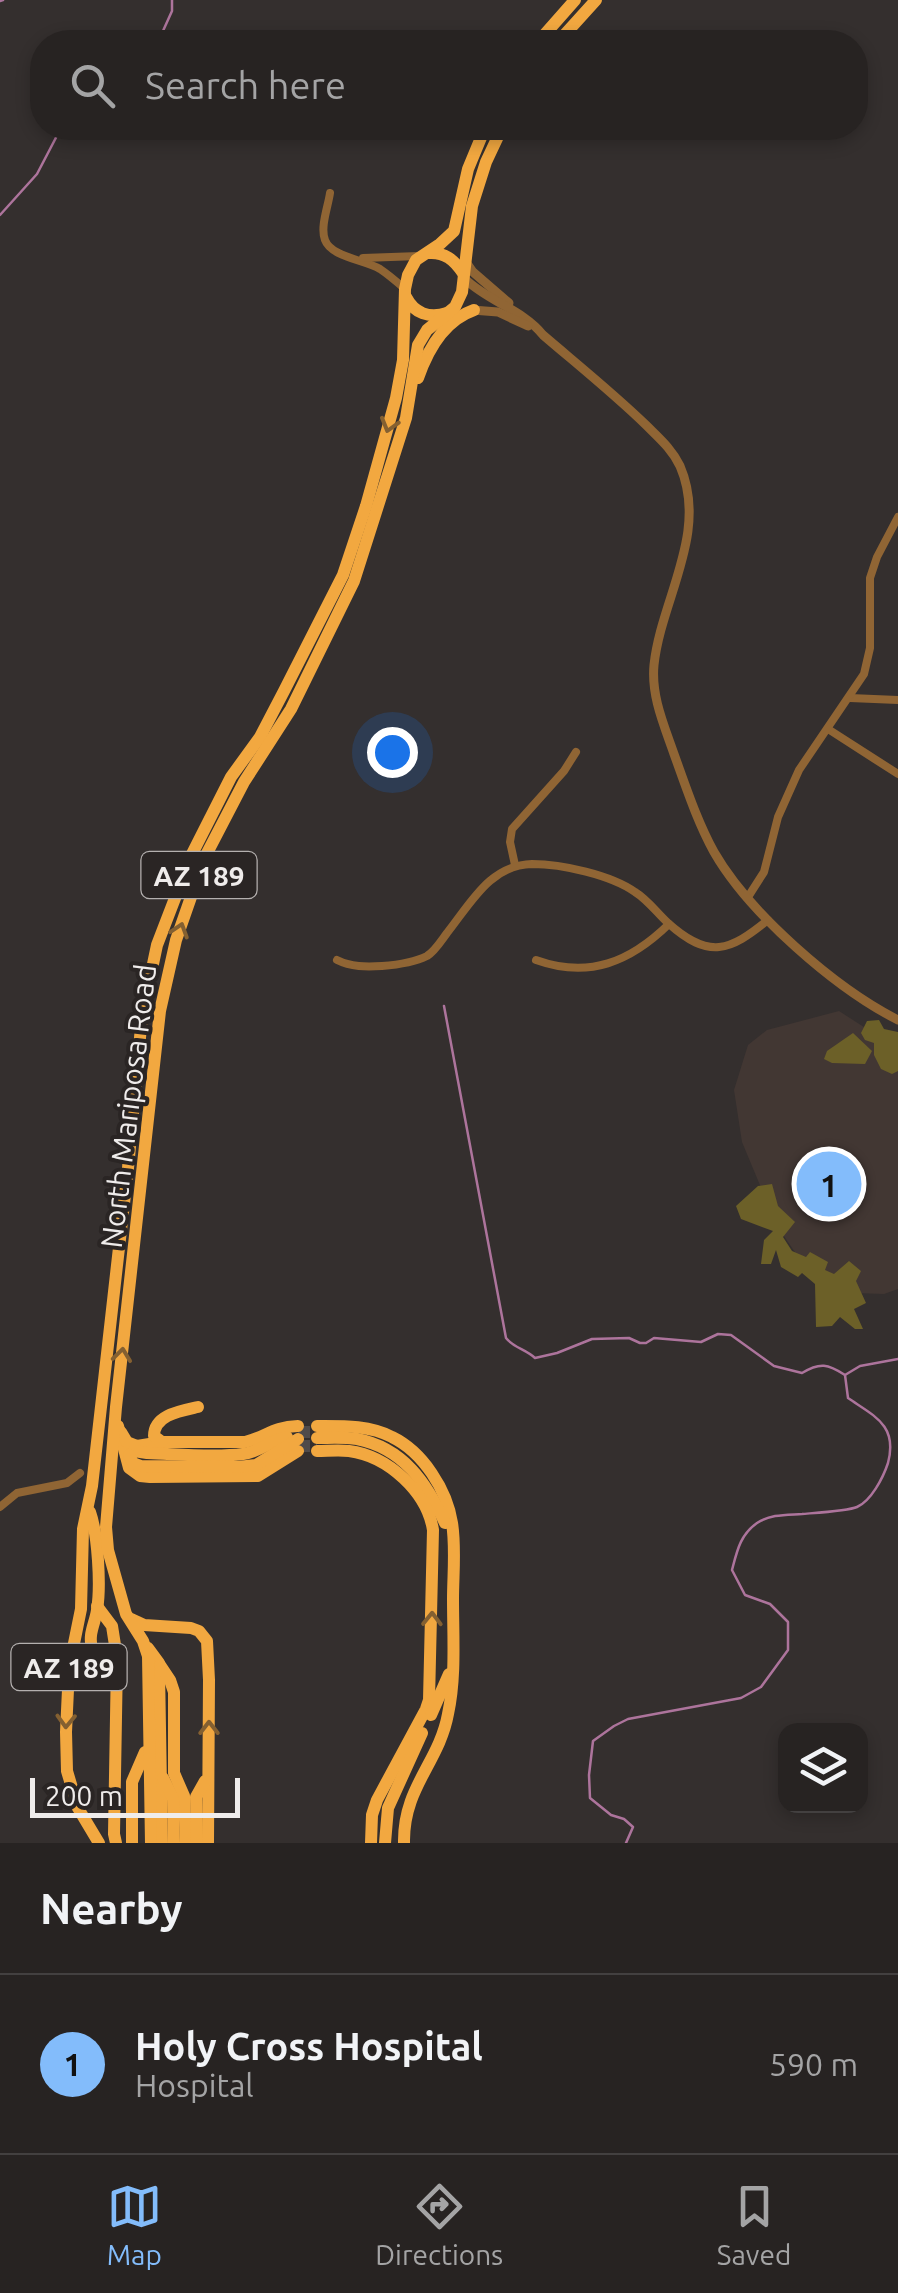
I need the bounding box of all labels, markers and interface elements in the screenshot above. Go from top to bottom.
search box [30,30,868,140]
icon: search [65,58,120,113]
text: Search here [145,64,346,106]
one-way arrow [380,416,401,433]
your location [367,727,418,778]
road number: AZ 189 [142,852,256,898]
one-way arrow [168,922,189,939]
street label: North Mariposa Road [94,962,162,1250]
pin: 1 [796,1146,862,1222]
one-way arrow [111,1347,132,1363]
one-way arrow [421,1611,442,1627]
road number: AZ 189 [12,1644,126,1690]
one-way arrow [56,1713,77,1729]
one-way arrow [198,1720,220,1736]
map controls [778,1723,868,1813]
button: layers [778,1723,868,1813]
scale bar [30,1773,240,1818]
text: 200 m [45,1780,123,1811]
text: Nearby [40,1885,183,1932]
text: Holy Cross Hospital [135,2025,483,2067]
text: 1 [63,2046,82,2082]
text: 590 m [769,2046,858,2082]
text: Hospital [135,2067,254,2103]
tab: Map [107,2179,162,2270]
tab: Directions [375,2179,503,2270]
tab: Saved [717,2179,791,2270]

